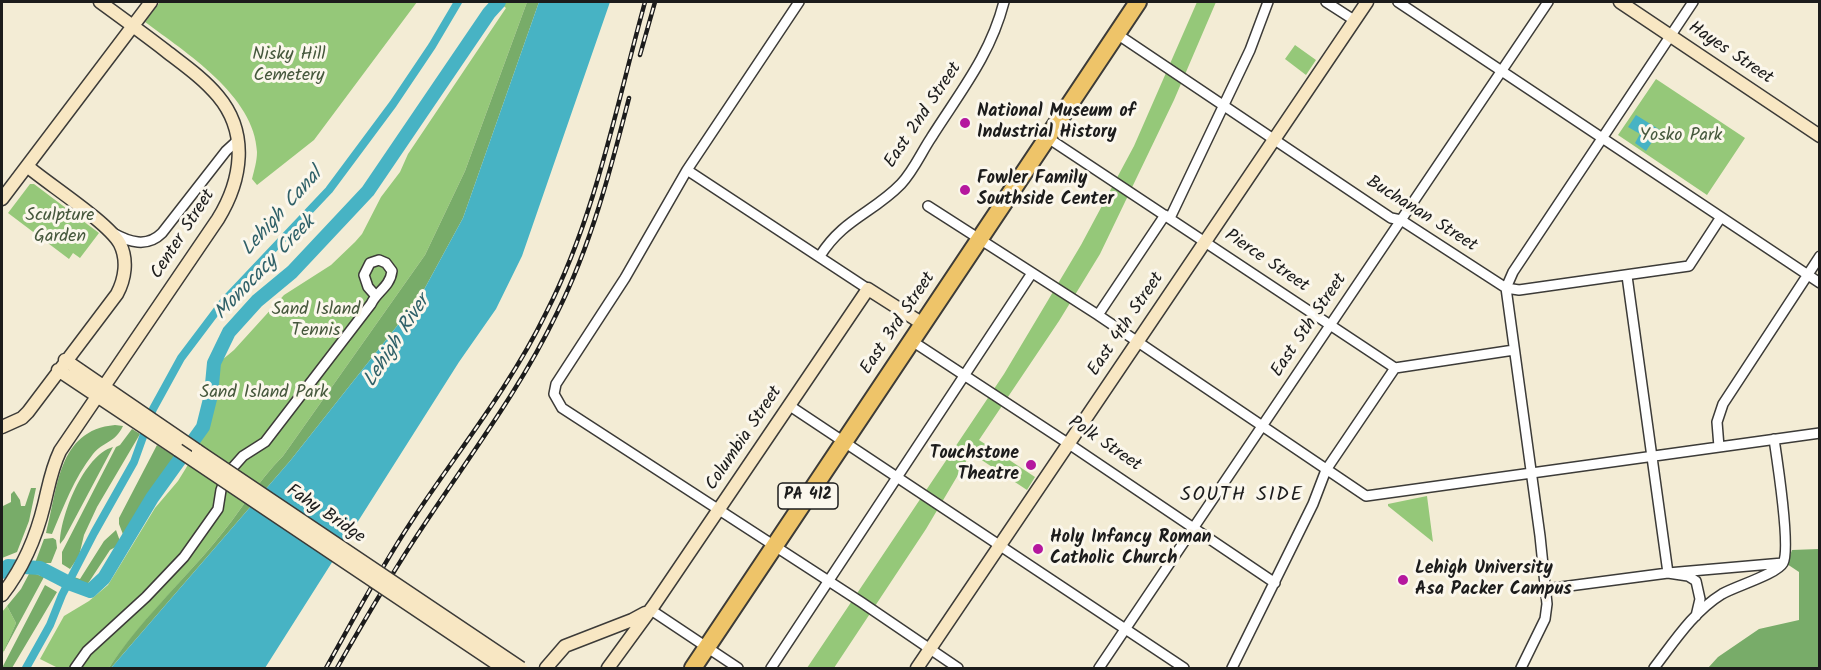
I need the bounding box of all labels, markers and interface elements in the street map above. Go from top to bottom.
street label: Hayes Street [1684,18,1776,90]
park label: Nisky Hill Cemetery [252,45,326,88]
street label: East 2nd Street [881,59,967,173]
place label: National Museum of Industrial History [977,102,1135,144]
marker: National Museum of Industrial History [958,116,972,130]
park label: Yosko Park [1640,126,1722,148]
water label: Lehigh Canal [237,164,329,262]
place label: Fowler Family Southside Center [977,169,1114,212]
street label: Buchanan Street [1362,172,1480,258]
marker: Fowler Family Southside Center [958,183,972,197]
street label: Center Street [147,186,221,284]
park label: Sculpture Garden [26,206,94,248]
water label: Monocacy Creek [210,212,322,326]
street label: Pierce Street [1220,226,1312,298]
street label: East 3rd Street [857,269,941,379]
street label: East 4th Street [1084,269,1170,381]
street label: East 5th Street [1268,270,1352,382]
water label: Lehigh River [360,292,436,392]
park label: Sand Island Tennis [272,300,360,342]
park label: Sand Island Park [200,383,328,405]
street label: Columbia Street [702,383,788,495]
street label: Polk Street [1063,413,1145,477]
place label: Touchstone Theatre [930,444,1019,486]
marker: Touchstone Theatre [1024,458,1038,472]
street label: Fahy Bridge [281,481,369,549]
road number: PA 412 [778,483,838,509]
district label: SOUTH SIDE [1180,485,1304,509]
place label: Holy Infancy Roman Catholic Church [1050,528,1212,570]
marker: Holy Infancy Roman Catholic Church [1031,542,1045,556]
place label: Lehigh University Asa Packer Campus [1415,559,1572,602]
marker: Lehigh University Asa Packer Campus [1396,573,1410,587]

